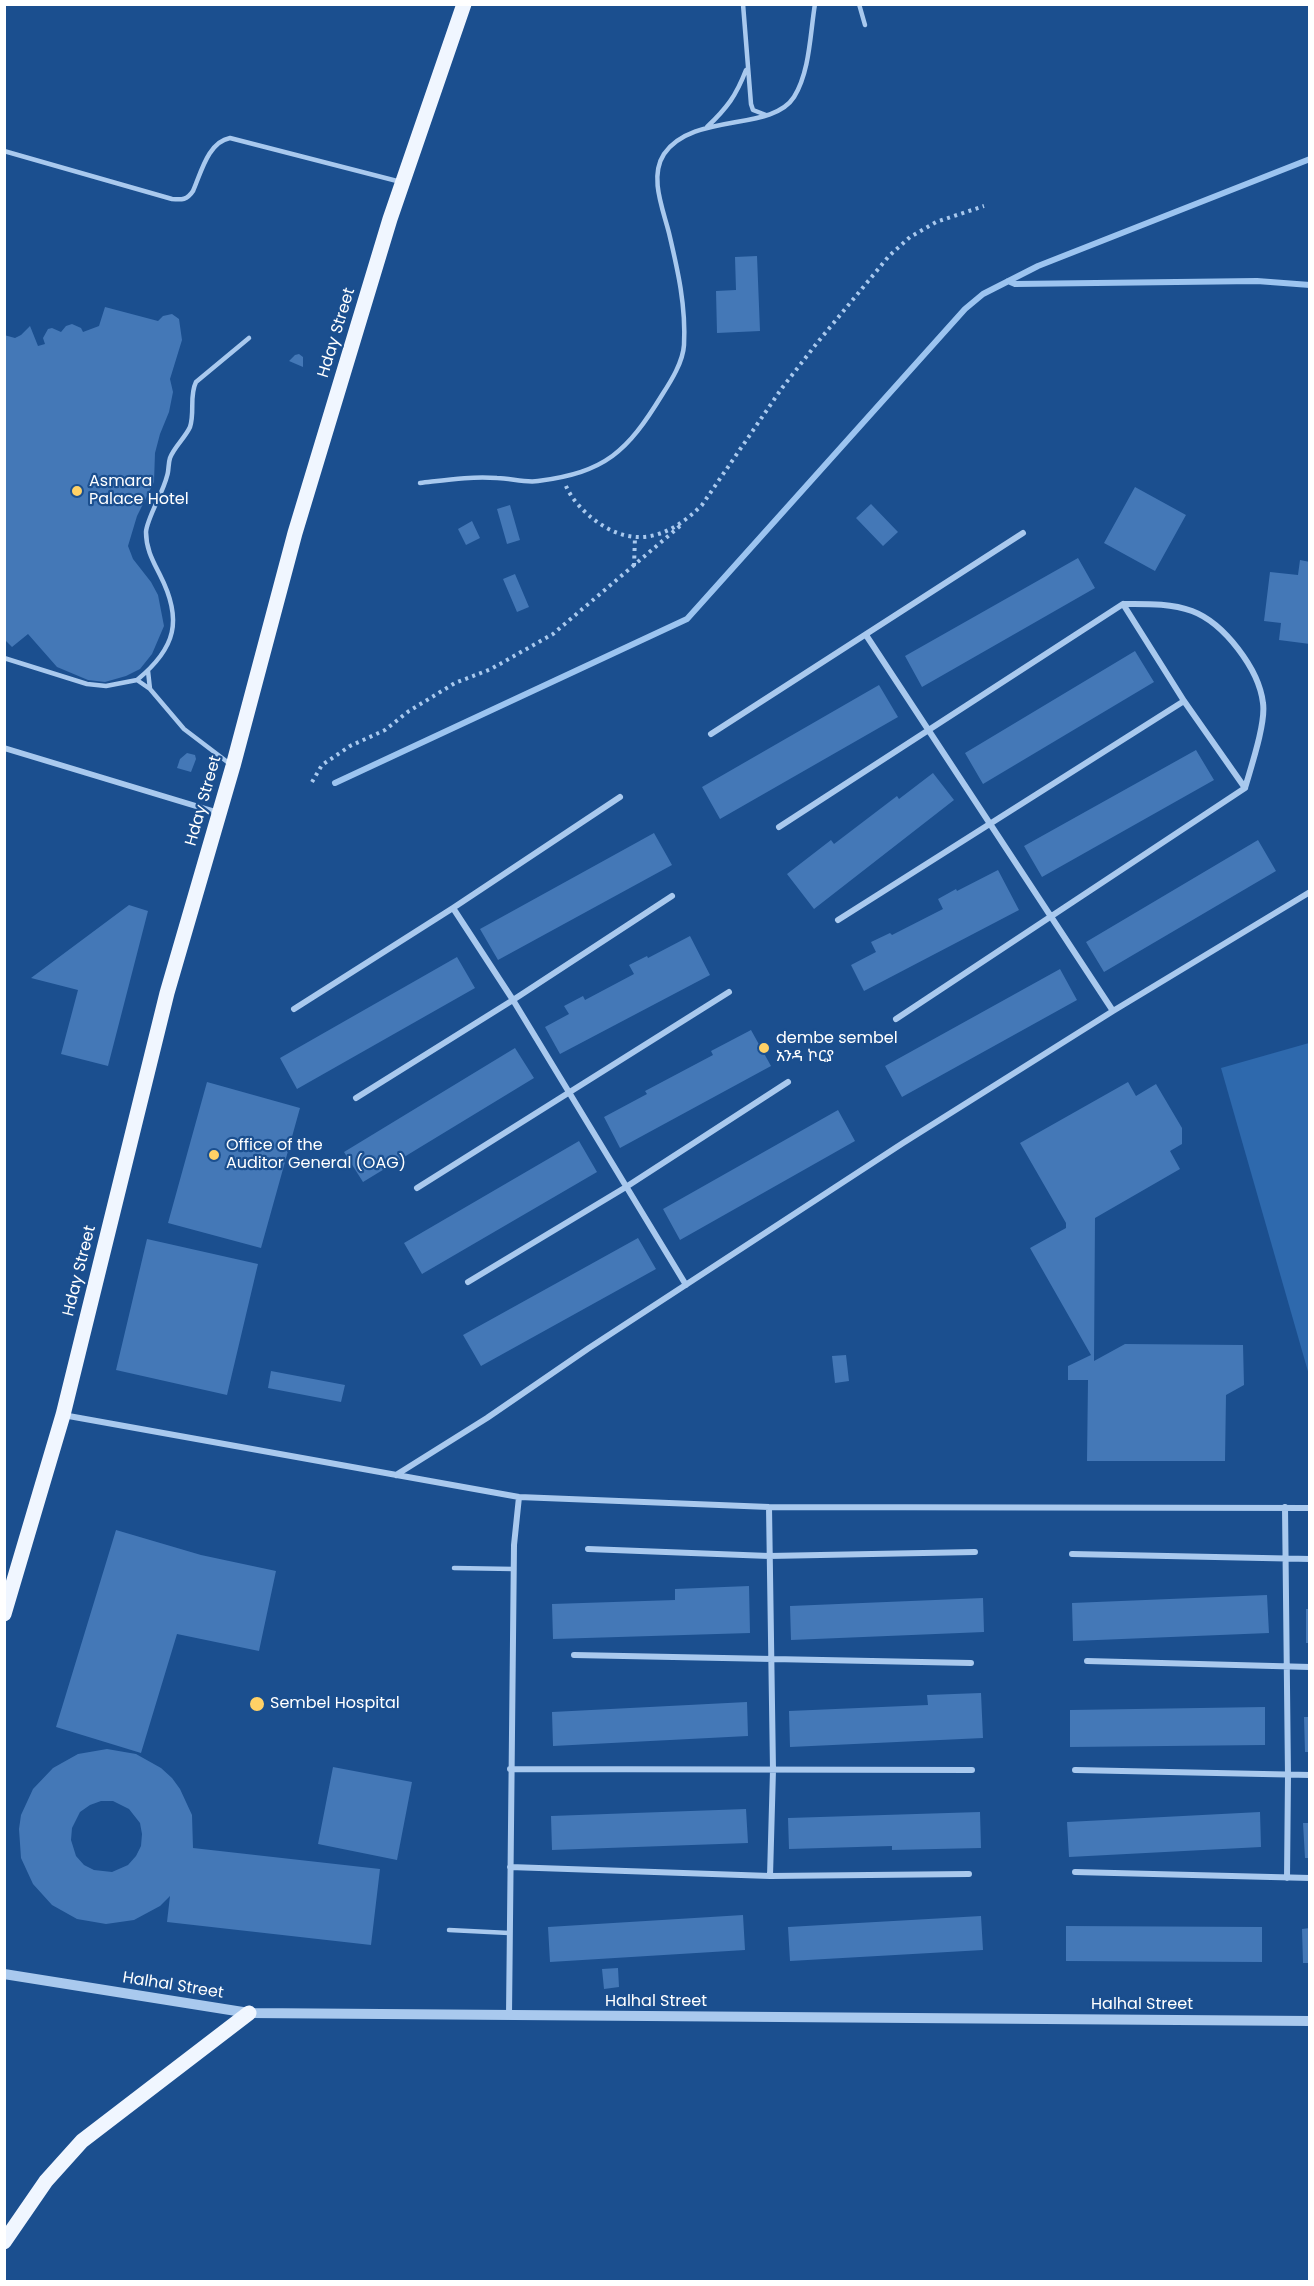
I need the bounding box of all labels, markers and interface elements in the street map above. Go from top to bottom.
street label: Hday Street [314,286,360,380]
place label: Asmara Palace Hotel [89,472,189,510]
marker: Asmara Palace Hotel [70,484,84,498]
street label: Hday Street [182,754,226,848]
place label: dembe sembel አንዳ ኮርያ [776,1029,898,1067]
marker: dembe sembel አንዳ ኮርያ [757,1041,771,1055]
place label: Office of the Auditor General (OAG) [226,1136,406,1174]
marker: Office of the Auditor General (OAG) [207,1148,221,1162]
street label: Hday Street [59,1224,101,1318]
place label: Sembel Hospital [270,1694,400,1714]
marker: Sembel Hospital [248,1695,266,1713]
street label: Halhal Street [121,1969,225,2003]
street label: Halhal Street [605,1992,707,2012]
street label: Halhal Street [1091,1995,1193,2015]

